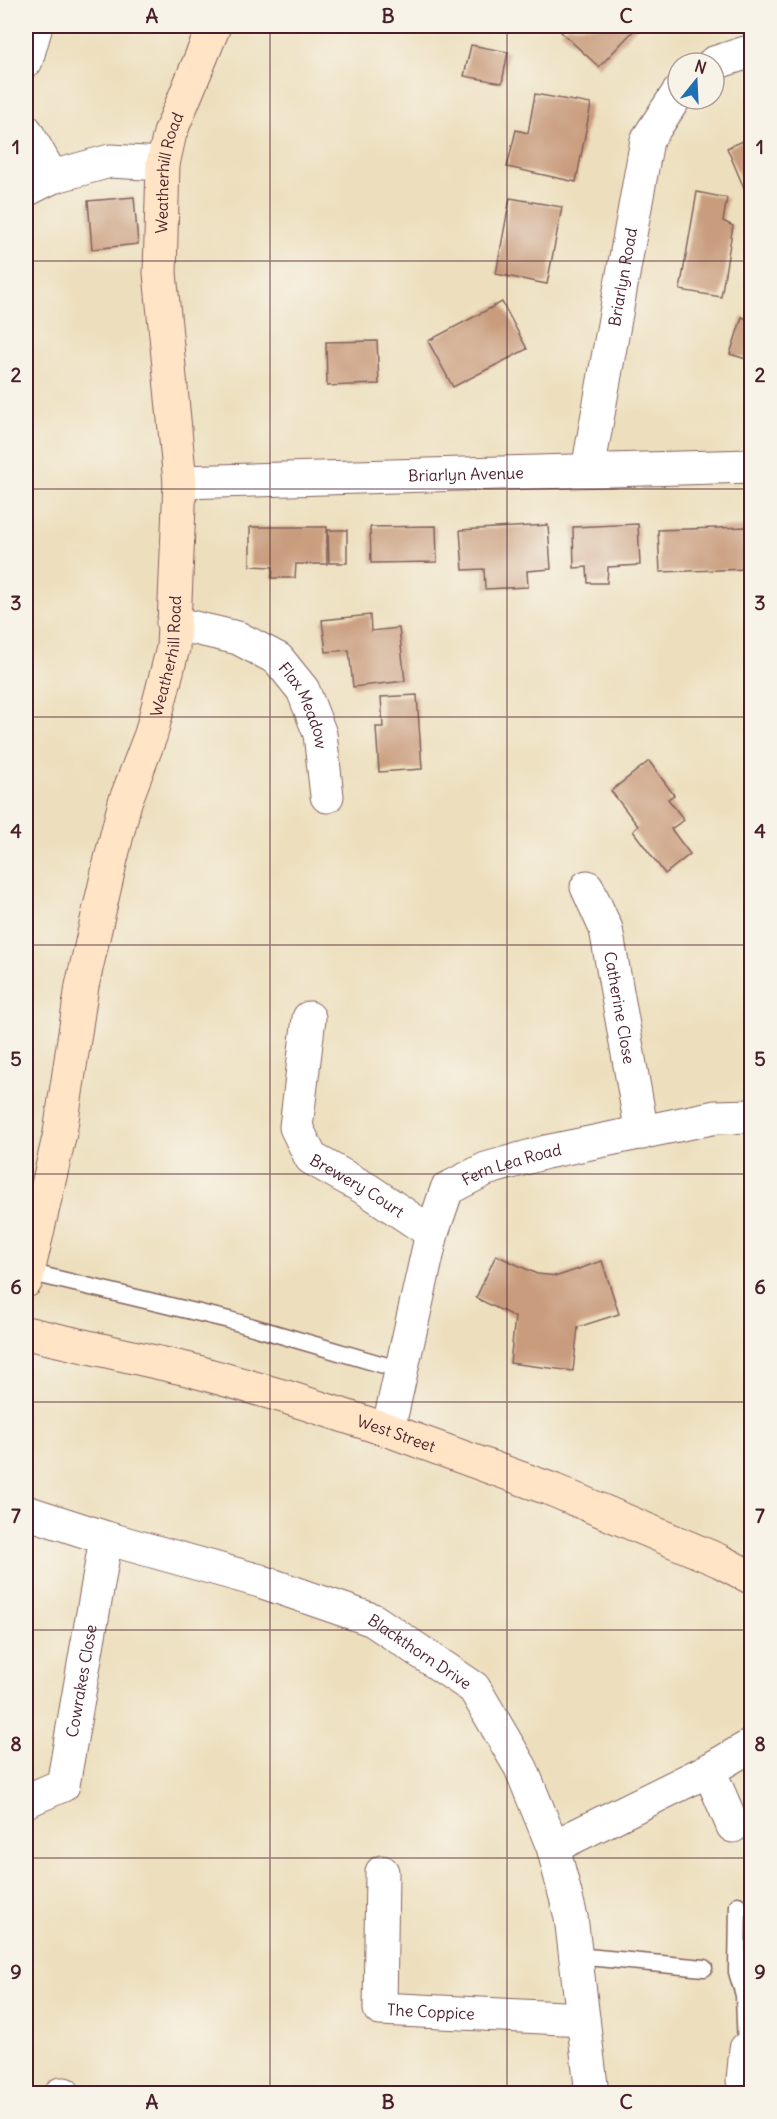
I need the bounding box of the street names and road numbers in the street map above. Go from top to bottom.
street label: Weatherhill Road [151,109,187,234]
street label: Briarlyn Road [604,226,641,328]
street label: Briarlyn Avenue [408,462,524,486]
street label: Weatherhill Road [146,595,185,719]
street label: Flax Meadow [274,658,332,750]
street label: Catherine Close [600,950,640,1065]
street label: Fern Lea Road [458,1139,563,1190]
street label: Brewery Court [307,1150,409,1222]
street label: West Street [354,1411,439,1457]
street label: Blackthorn Drive [364,1610,475,1693]
street label: Cowrakes Close [61,1623,101,1739]
street label: The Coppice [387,1999,475,2024]

